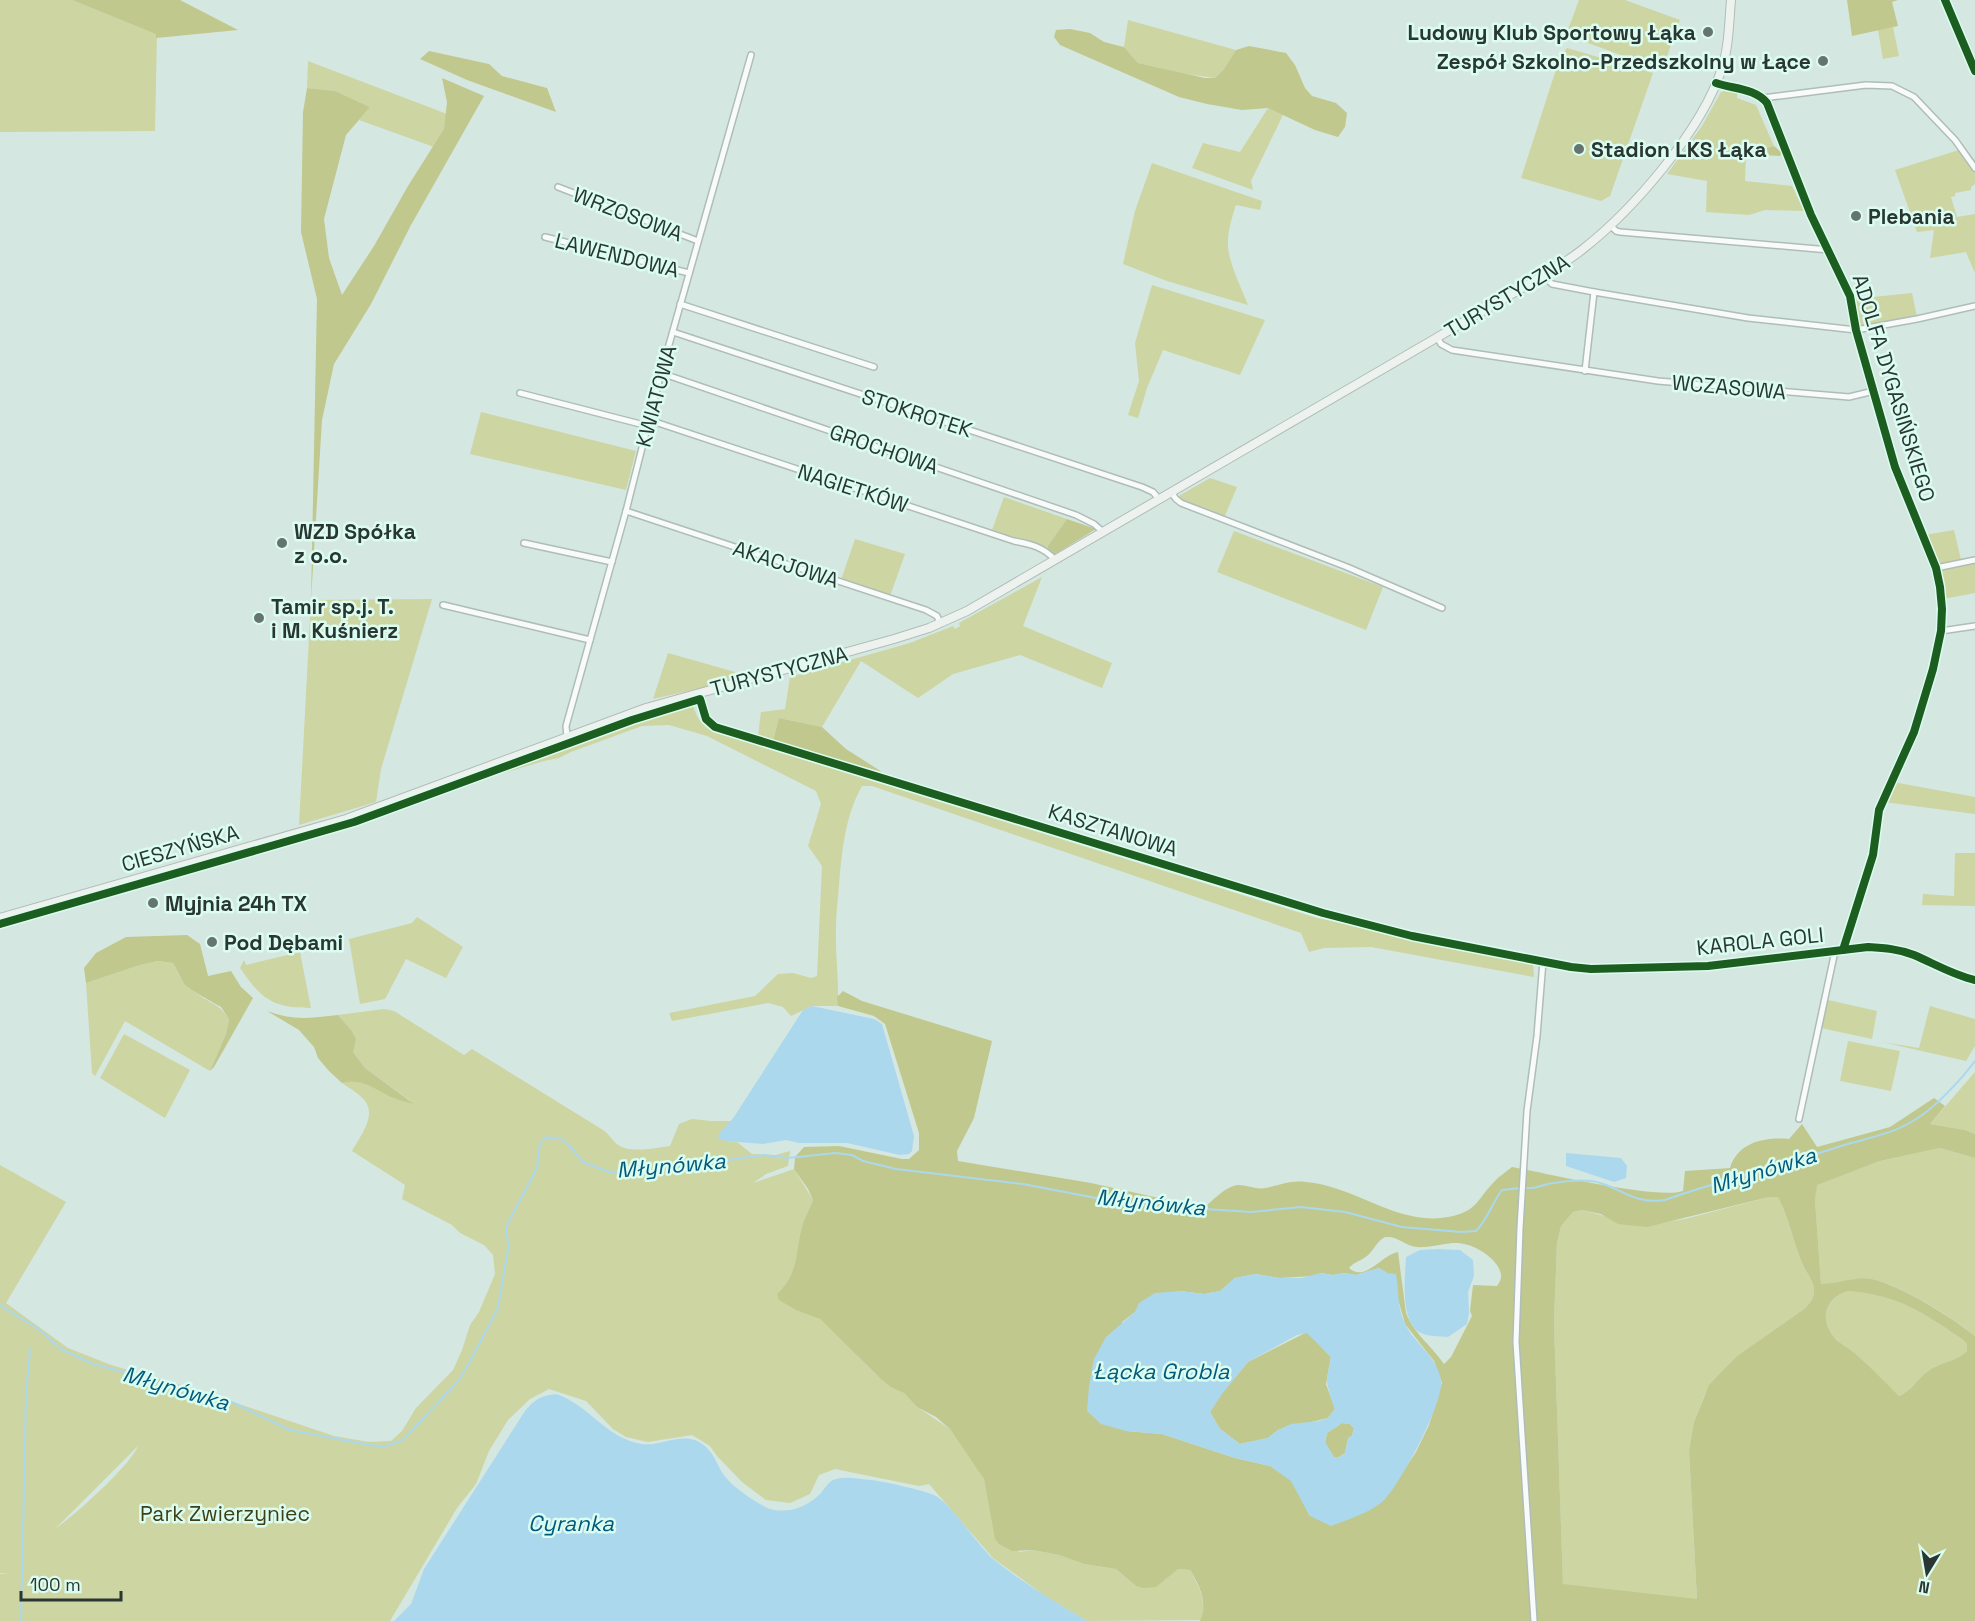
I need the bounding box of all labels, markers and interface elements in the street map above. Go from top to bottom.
place label: Ludowy Klub Sportowy Łąka [1408,19,1696,46]
marker: Ludowy Klub Sportowy Łąka [1701,25,1715,39]
place label: Zespół Szkolno-Przedszkolny w Łące [1437,48,1811,75]
marker: Zespół Szkolno-Przedszkolny w Łące [1816,54,1830,68]
place label: Stadion LKS Łąka [1591,136,1767,163]
marker: Stadion LKS Łąka [1572,142,1586,156]
street label: WRZOSOWA [569,181,687,247]
place label: Plebania [1868,203,1955,230]
marker: Plebania [1849,209,1863,223]
street label: LAWENDOWA [552,227,682,283]
street label: TURYSTYCZNA [1440,248,1574,344]
street label: ADOLFA DYGASIŃSKIEGO [1847,271,1941,505]
street label: KWIATOWA [629,342,683,450]
street label: WCZASOWA [1671,369,1787,405]
street label: STOKROTEK [858,382,976,444]
street label: GROCHOWA [826,418,942,480]
street label: NAGIETKÓW [794,457,912,519]
place label: WZD Spółka z o.o. [294,518,416,569]
street label: AKACJOWA [730,534,842,594]
marker: WZD Spółka z o.o. [275,536,289,550]
place label: Tamir sp.j. T. i M. Kuśnierz [271,593,398,644]
marker: Tamir sp.j. T. i M. Kuśnierz [252,611,266,625]
street label: TURYSTYCZNA [707,640,851,702]
street label: KASZTANOWA [1045,798,1181,862]
street label: CIESZYŃSKA [118,818,242,878]
place label: Myjnia 24h TX [165,890,308,917]
marker: Myjnia 24h TX [146,896,160,910]
street label: KAROLA GOLI [1695,921,1825,961]
place label: Pod Dębami [224,929,343,956]
marker: Pod Dębami [205,935,219,949]
water label: Młynówka [1707,1141,1820,1199]
water label: Młynówka [615,1146,727,1184]
water label: Młynówka [1095,1182,1207,1222]
water label: Łącka Grobla [1093,1357,1230,1385]
water label: Młynówka [120,1359,233,1417]
park label: Park Zwierzyniec [140,1500,310,1527]
water label: Cyranka [528,1509,614,1537]
north arrow [1897,1543,1957,1603]
scale bar [21,1564,122,1602]
text: 100 m [30,1573,81,1596]
text: N [1917,1576,1932,1599]

